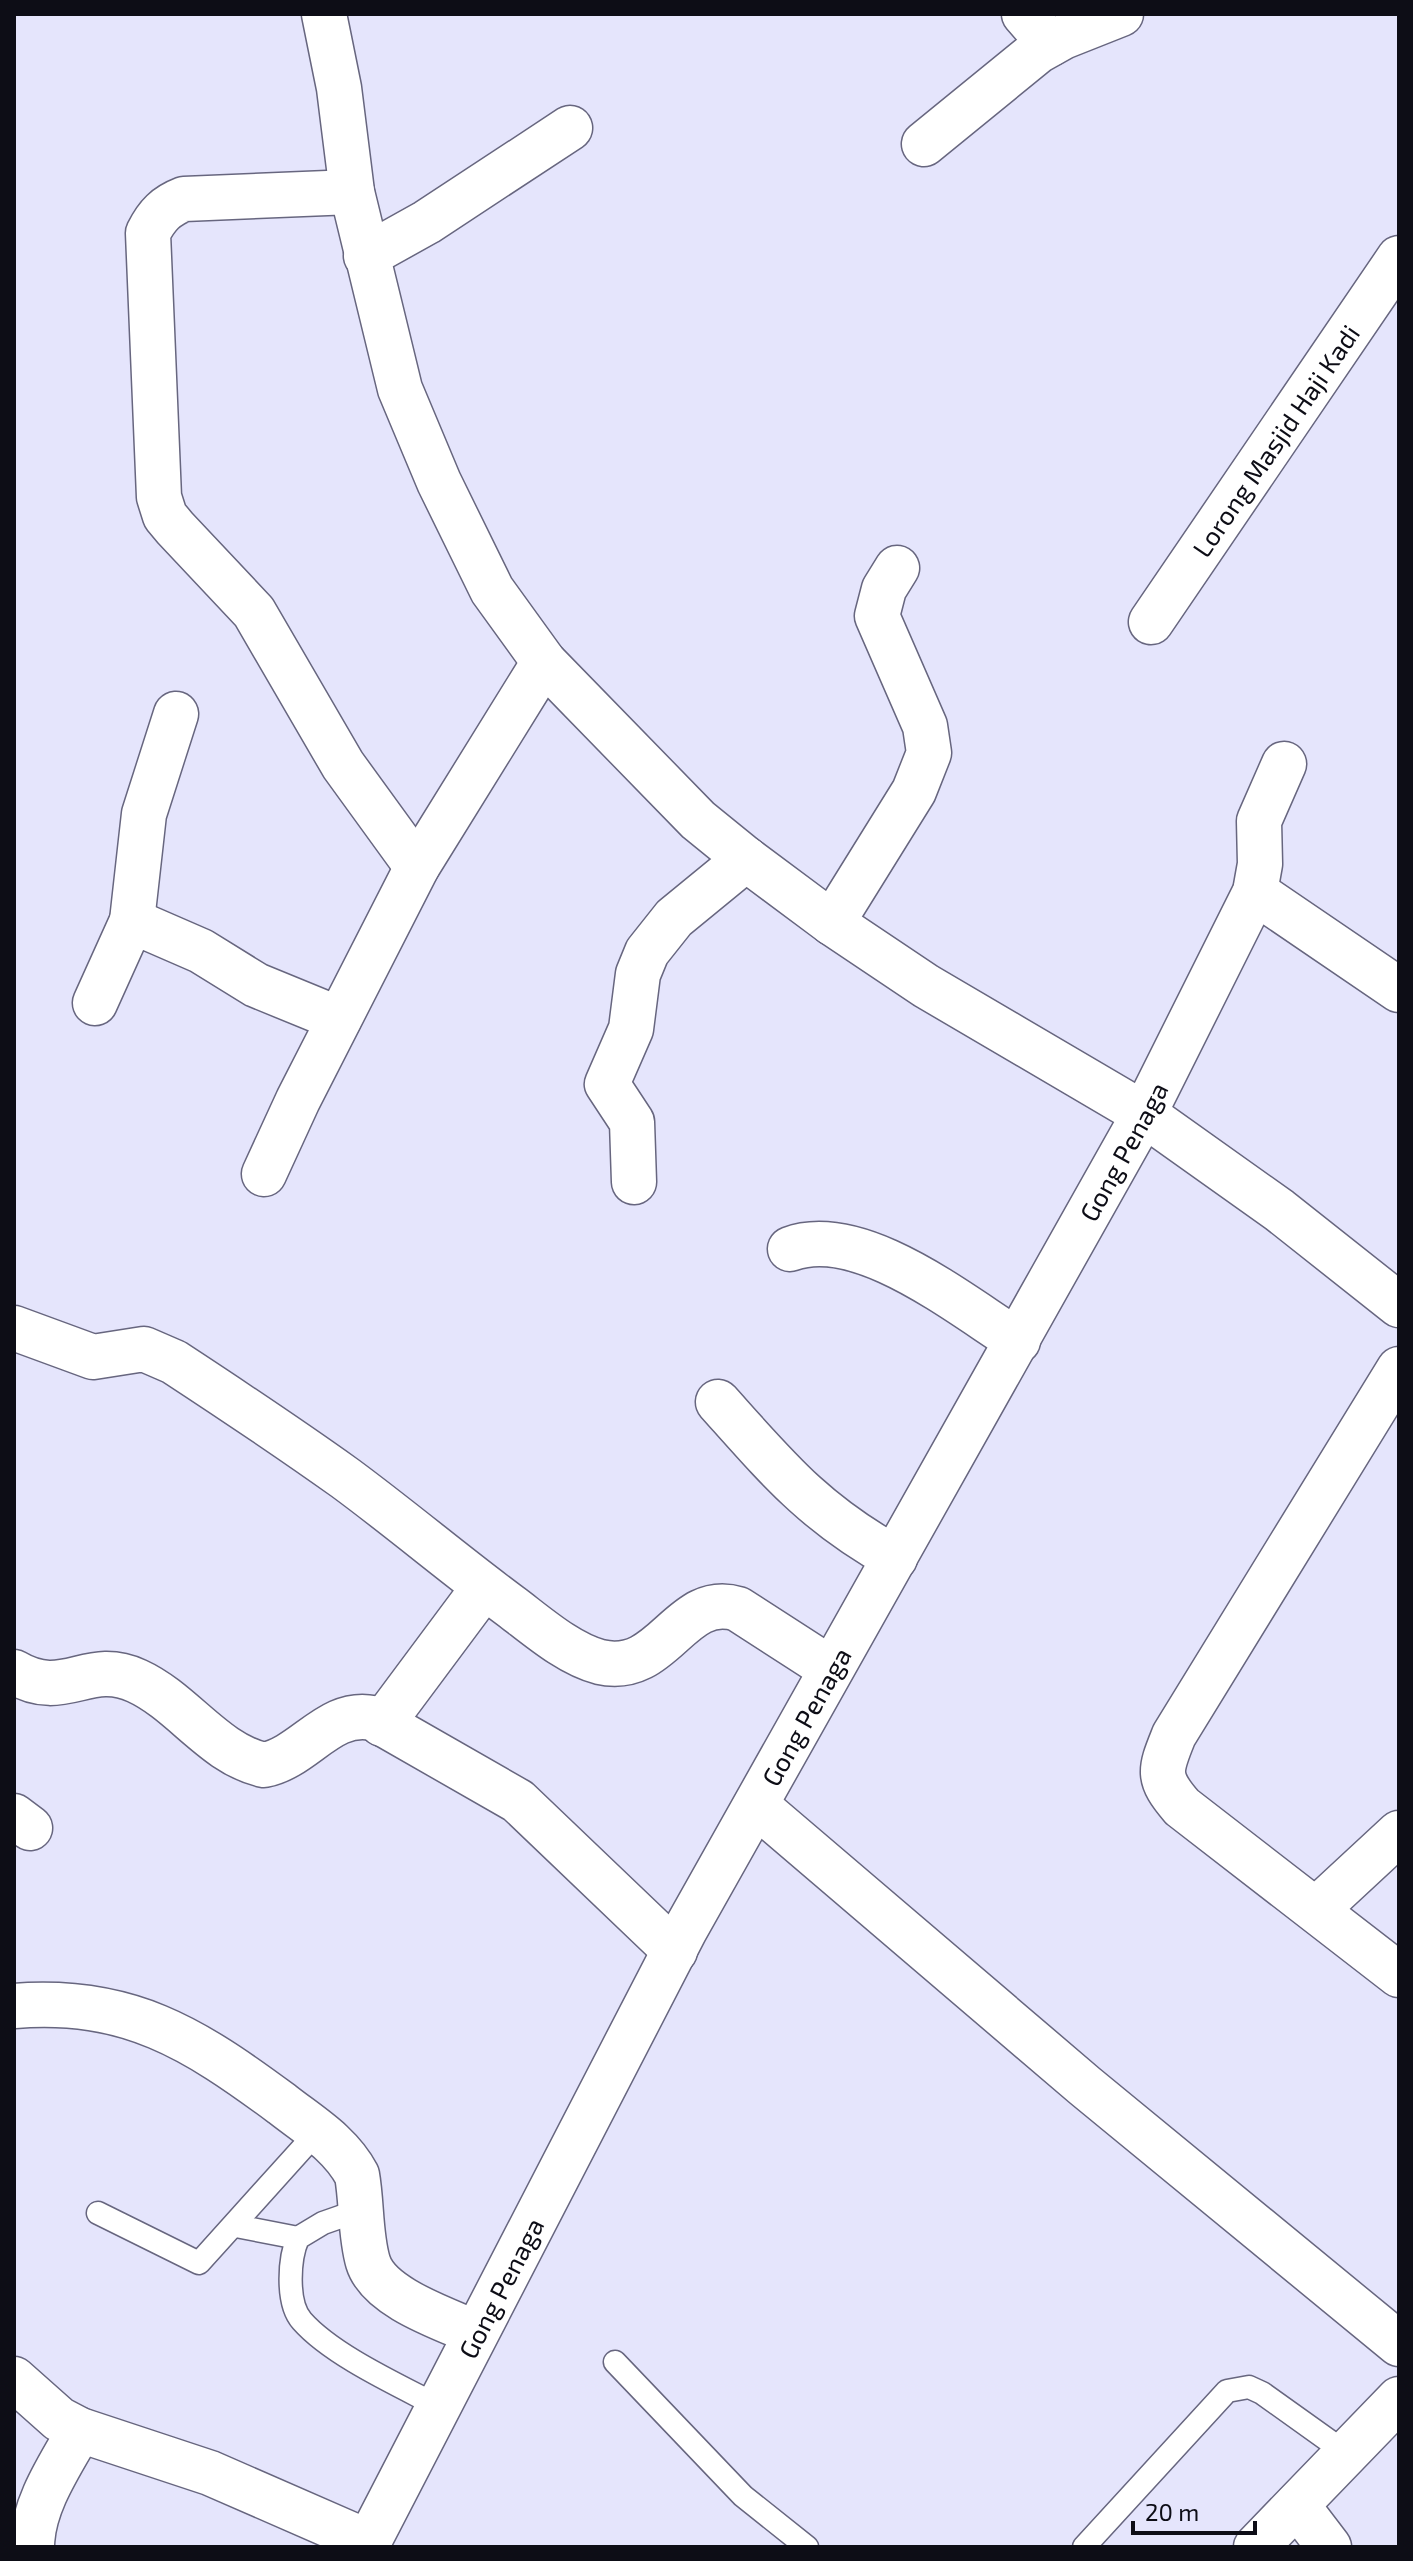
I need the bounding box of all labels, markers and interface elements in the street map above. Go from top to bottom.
street label: Lorong Masjid Haji Kadi [1185,318,1365,562]
street label: Gong Penaga [1072,1077,1173,1226]
street label: Gong Penaga [754,1641,857,1791]
street label: Gong Penaga [451,2212,549,2363]
scale bar [1133,2485,1255,2535]
text: 20 m [1145,2497,1199,2526]

